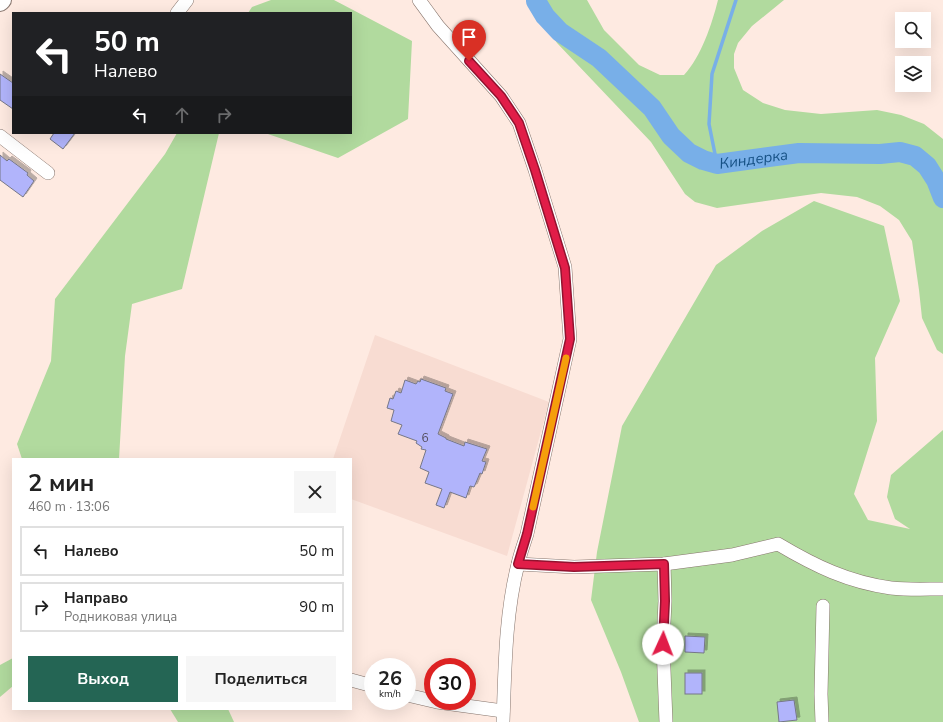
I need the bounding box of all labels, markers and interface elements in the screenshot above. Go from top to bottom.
map controls [895,12,931,92]
button: search [895,12,931,48]
pin [452,20,486,61]
text: 50 m [94,23,160,61]
icon: arrive [458,26,480,48]
icon: left [28,28,80,80]
button: layers [895,56,931,92]
text: Налево [94,59,158,83]
icon: left [129,104,151,126]
icon: ahead [171,104,193,126]
icon: right [213,104,235,126]
water label: Киндерка [718,145,789,174]
house number: 6 [421,430,429,446]
text: 2 мин [28,467,94,499]
button: close [294,471,336,513]
text: 460 m · 13:06 [28,498,110,516]
icon: left [30,540,52,562]
text: Налево [64,541,119,561]
text: 50 m [299,541,334,561]
text: Направо [64,588,128,608]
icon: right [30,596,52,618]
text: 90 m [299,597,334,617]
text: Родниковая улица [64,608,177,626]
position arrow [642,623,684,665]
button: Выход [28,656,178,702]
button: Поделиться [186,656,336,702]
speed limit sign: 30 [424,658,476,710]
text: 26 [378,665,402,692]
text: km/h [379,687,401,701]

